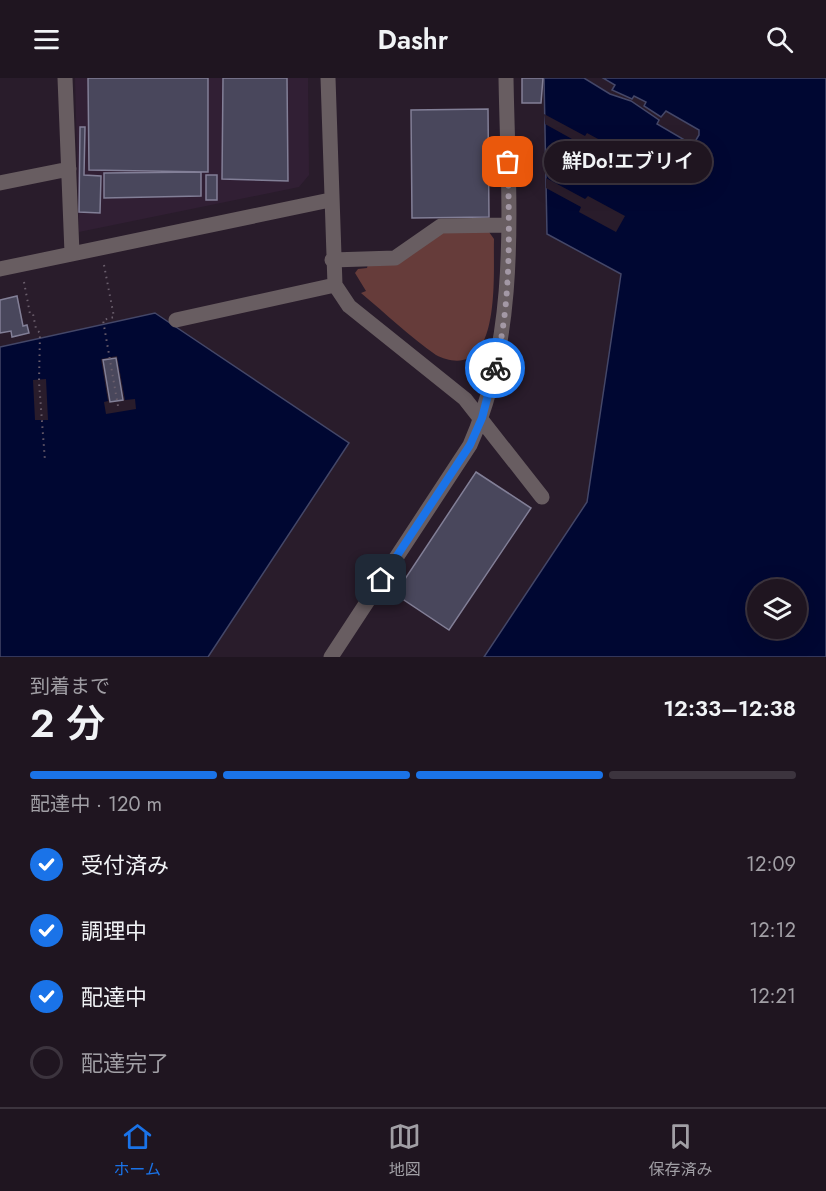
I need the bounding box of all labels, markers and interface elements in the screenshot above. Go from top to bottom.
text: Dashr [378,20,448,59]
icon: menu [30,23,63,56]
icon: search [763,23,796,56]
pin [482,136,533,187]
callout: 鮮Do!エブリイ [544,141,712,183]
icon: bag [491,145,524,178]
text: 鮮Do!エブリイ [562,147,694,176]
courier [465,338,525,398]
icon: bike [479,352,512,385]
pin [355,554,406,605]
icon: home [364,563,397,596]
map controls [747,579,807,639]
button: layers [747,579,807,639]
text: 到着まで [30,672,110,701]
text: 12:33–12:38 [663,692,796,724]
text: 2 分 [30,695,105,752]
text: 配達中 · 120 m [30,790,162,819]
icon: check [30,848,63,881]
text: 受付済み [81,849,169,881]
text: 12:09 [746,850,796,879]
icon: check [30,914,63,947]
text: 調理中 [81,915,147,947]
text: 12:12 [749,916,796,945]
icon: check [30,980,63,1013]
text: 配達中 [81,981,147,1013]
text: 12:21 [749,982,796,1011]
text: 配達完了 [81,1047,169,1079]
tab: ホーム [114,1120,161,1181]
tab: 地図 [388,1120,421,1181]
tab: 保存済み [648,1120,712,1181]

